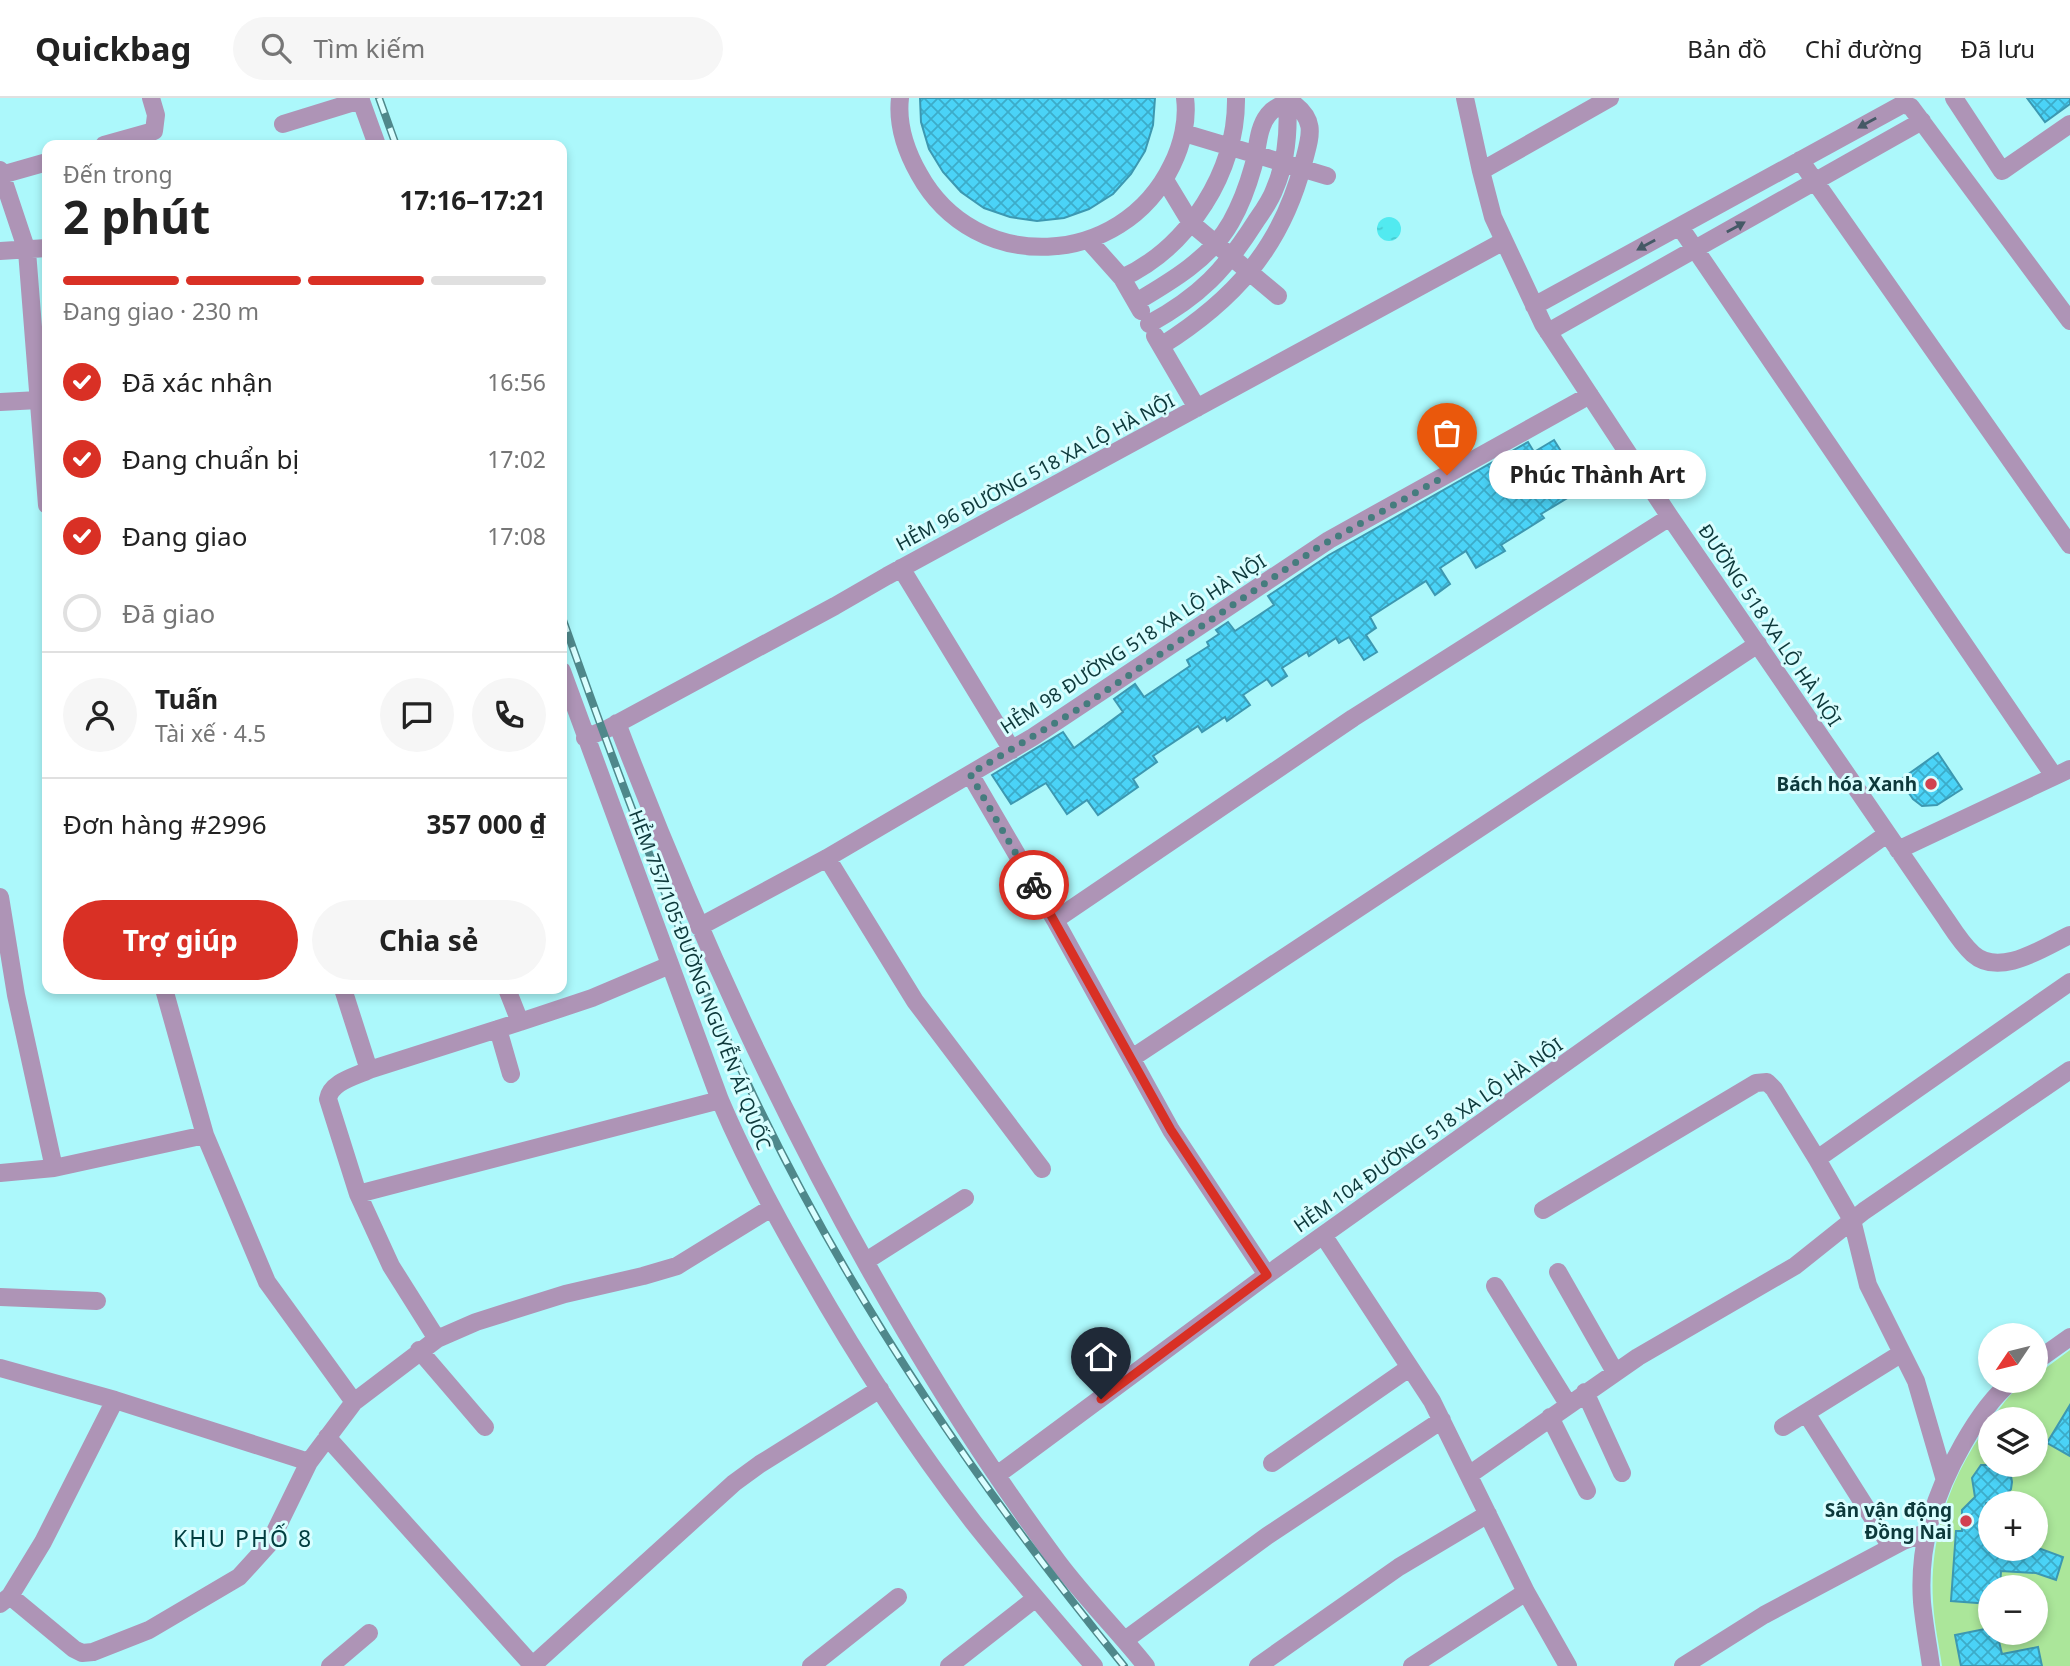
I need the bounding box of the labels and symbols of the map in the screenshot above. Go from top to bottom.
one-way arrow [1857,117,1876,129]
one-way arrow [1726,221,1746,233]
one-way arrow [1637,239,1656,251]
street label: HẺM 96 ĐƯỜNG 518 XA LỘ HÀ NỘI [891,387,1179,557]
pin [1417,403,1477,475]
callout: Phúc Thành Art [1489,450,1706,500]
street label: ĐƯỜNG 518 XA LỘ HÀ NỘI [1693,519,1847,731]
street label: HẺM 98 ĐƯỜNG 518 XA LỘ HÀ NỘI [995,548,1271,740]
place label: Bách hóa Xanh [1777,771,1917,797]
marker: Bách hóa Xanh [1923,776,1939,792]
street label: HẺM 757/105 ĐƯỜNG NGUYỄN ÁI QUỐC [623,806,778,1154]
courier [999,850,1069,920]
street label: HẺM 104 ĐƯỜNG 518 XA LỘ HÀ NỘI [1288,1032,1568,1238]
north arrow [1978,1323,2048,1393]
pin [1071,1327,1131,1399]
place label: Sân vận động Đồng Nai [1825,1497,1952,1545]
marker: Sân vận động Đồng Nai [1958,1513,1974,1529]
district label: KHU PHỐ 8 [173,1522,313,1554]

